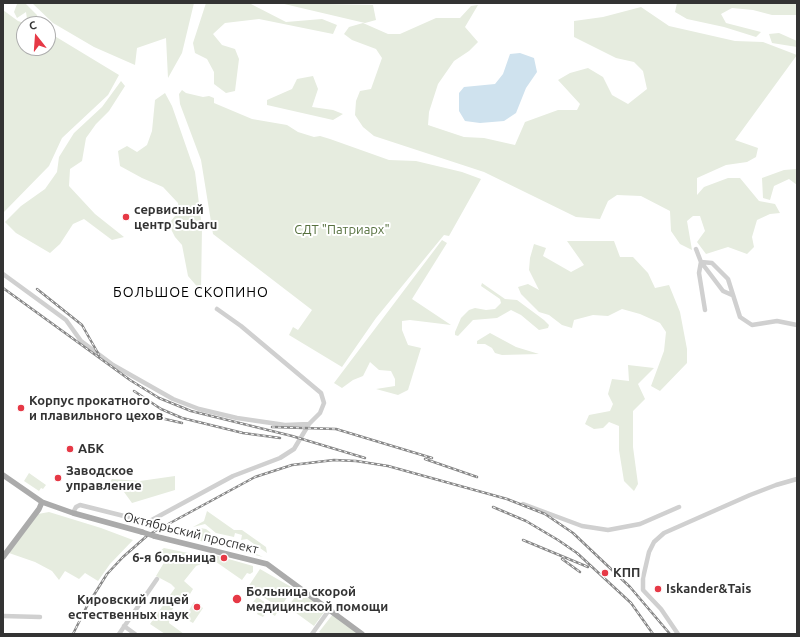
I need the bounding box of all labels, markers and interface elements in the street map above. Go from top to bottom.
north arrow [16,16,56,56]
text: С [28,19,38,32]
place label: сервисный центр Subaru [134,202,217,233]
marker: сервисный центр Subaru [121,212,131,222]
park label: СДТ "Патриарх" [294,222,390,238]
district label: БОЛЬШОЕ СКОПИНО [113,284,269,300]
place label: Корпус прокатного и плавильного цехов [29,393,163,424]
marker: Корпус прокатного и плавильного цехов [16,403,26,413]
place label: АБК [78,441,104,457]
marker: АБК [65,444,75,454]
place label: Заводское управление [66,463,142,494]
marker: Заводское управление [53,473,63,483]
street label: Октябрьский проспект [122,509,260,557]
place label: 6-я больница [132,550,216,566]
marker: 6-я больница [219,553,229,563]
place label: КПП [613,565,640,581]
marker: КПП [600,568,610,578]
place label: Iskander&Tais [666,581,751,597]
place label: Больница скорой медицинской помощи [246,584,388,615]
marker: Iskander&Tais [653,584,663,594]
place label: Кировский лицей естественных наук [68,592,189,623]
marker: Больница скорой медицинской помощи [231,593,243,605]
marker: Кировский лицей естественных наук [192,602,202,612]

